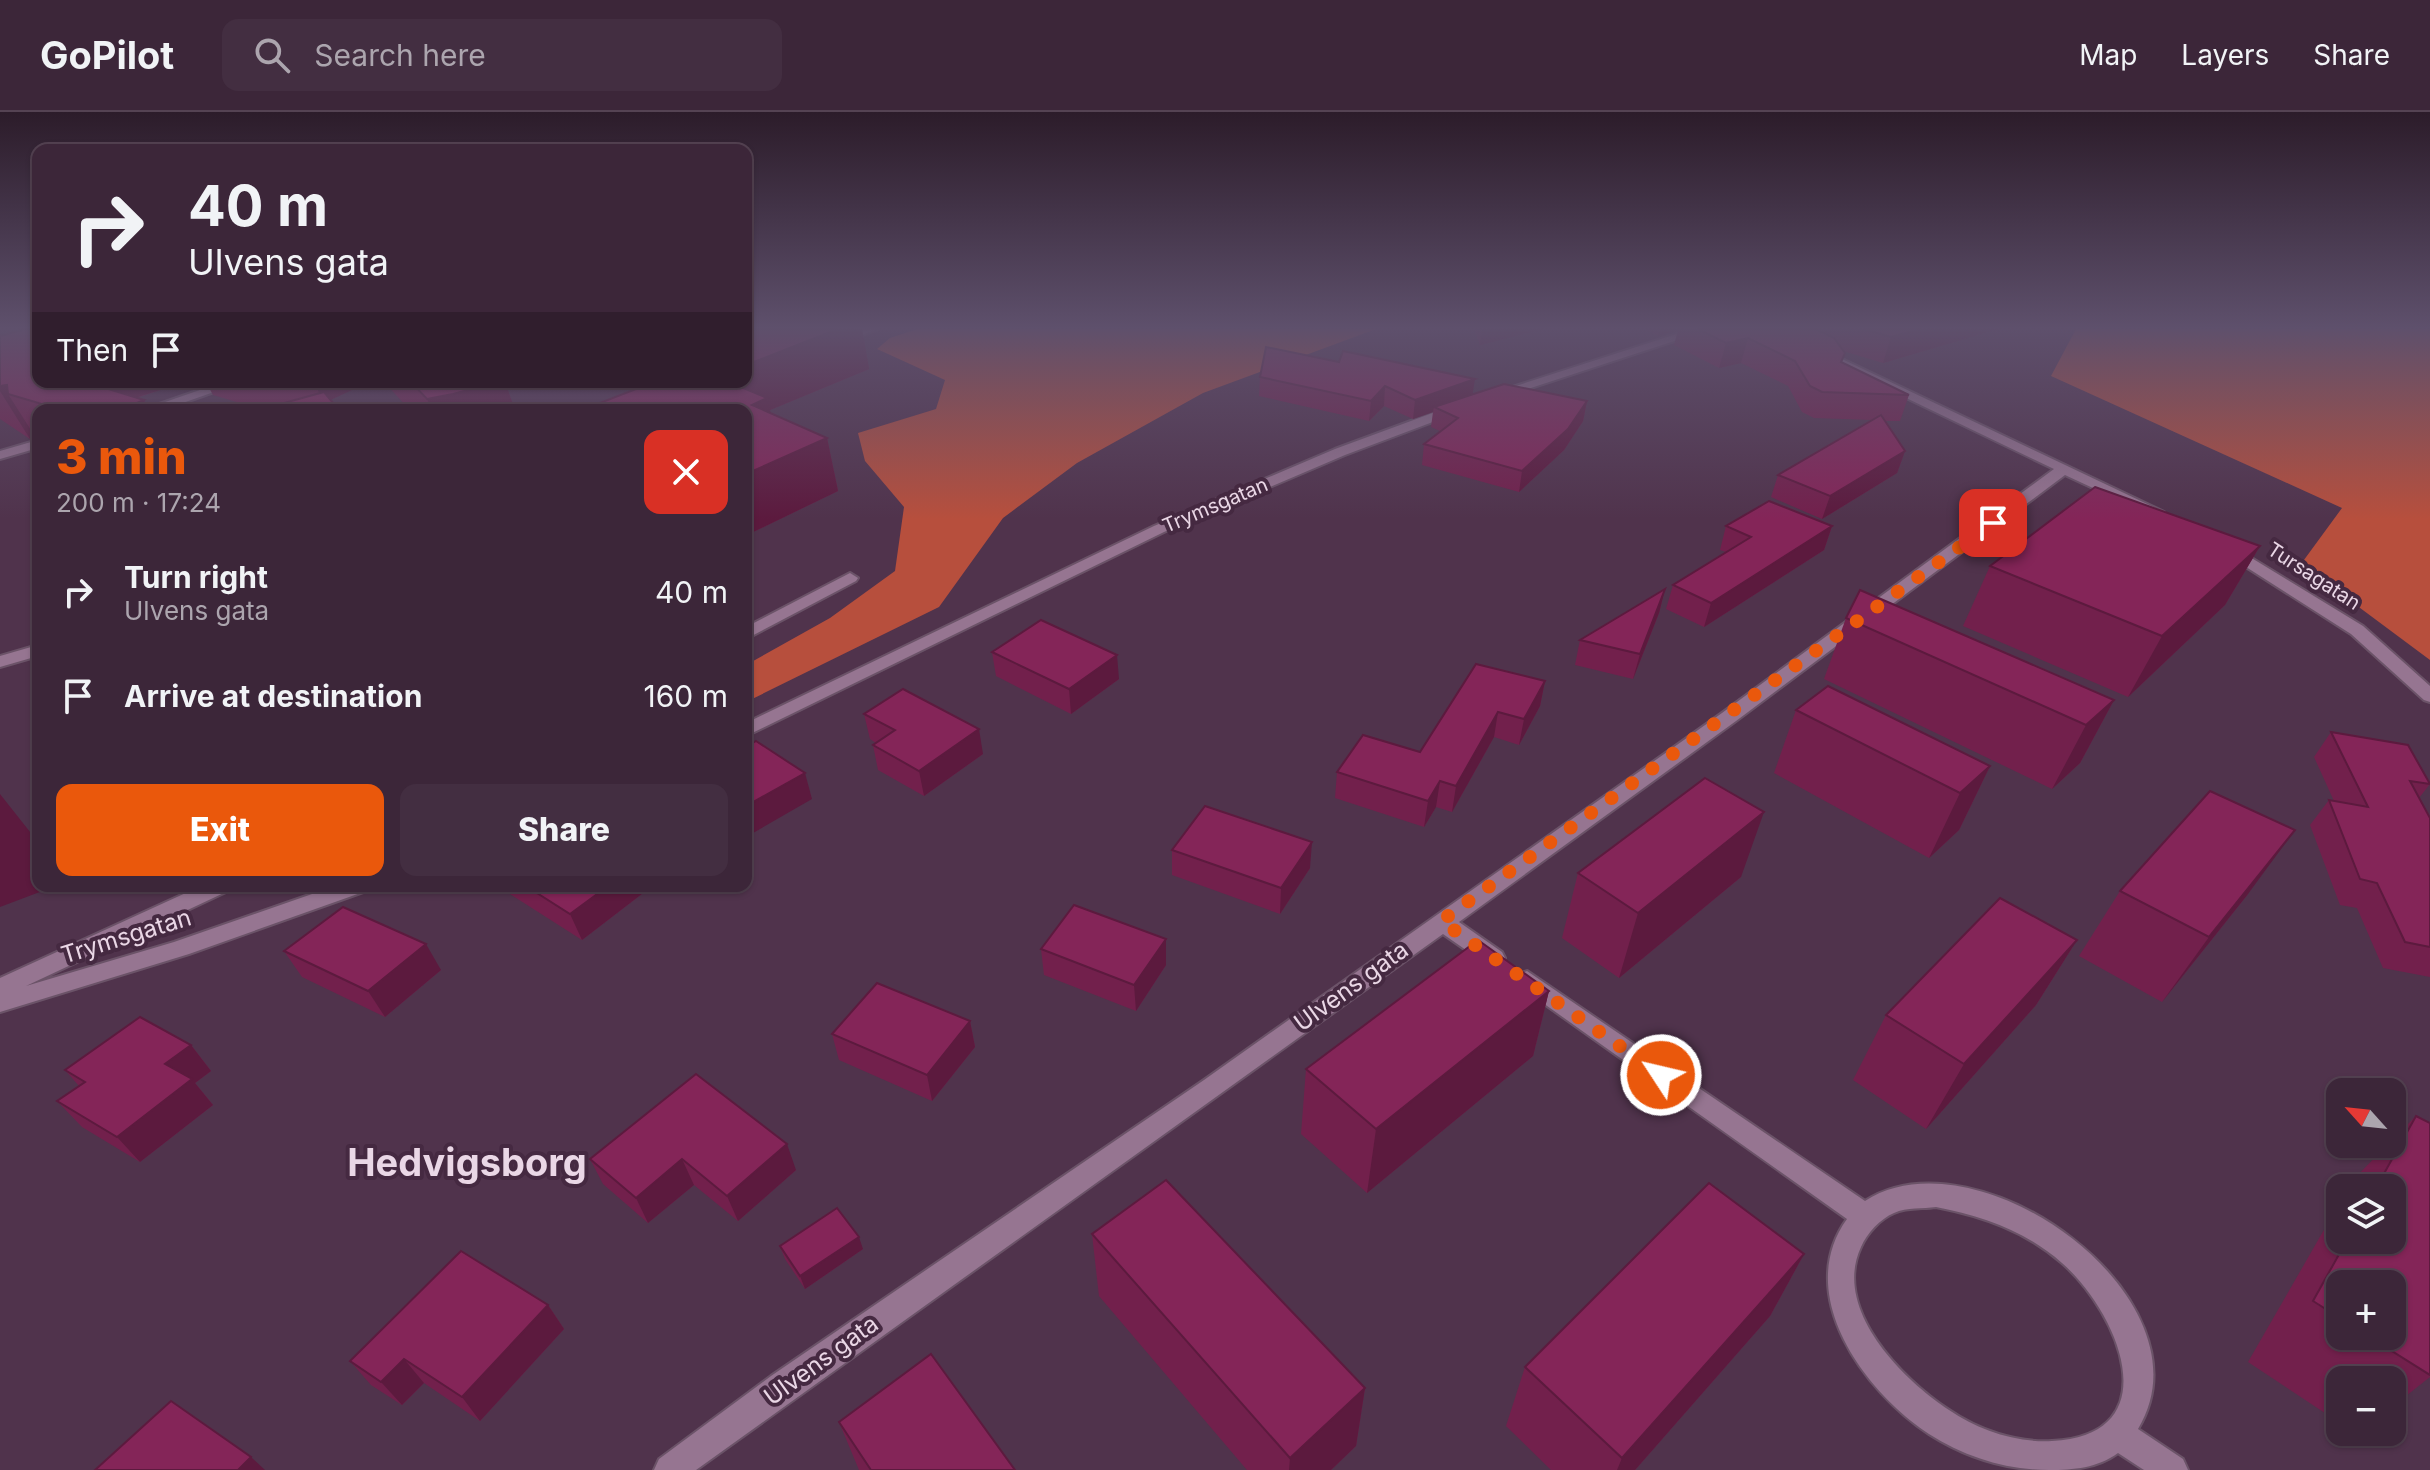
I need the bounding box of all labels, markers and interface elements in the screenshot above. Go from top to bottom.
search box [222,19,782,91]
text: GoPilot [40,32,174,78]
icon: search [250,33,294,77]
text: Search here [314,37,486,73]
text: Map [2079,38,2137,72]
text: Layers [2181,38,2269,72]
text: Share [2313,38,2390,72]
text: 40 m [188,172,328,240]
icon: right [56,176,160,280]
text: Ulvens gata [188,240,389,284]
icon: arrive [144,328,188,372]
text: Then [56,332,128,368]
text: 3 min [56,427,187,486]
button: close [644,430,728,514]
street label: Trymsgatan [1159,472,1271,538]
text: 200 m · 17:24 [56,487,221,518]
pin [1959,489,2027,557]
icon: arrive [1971,501,2015,545]
street label: Tursagatan [2263,537,2365,615]
text: Turn right [124,559,268,595]
icon: right [56,570,100,614]
text: 40 m [655,574,728,610]
text: Ulvens gata [124,595,269,626]
icon: arrive [56,674,100,718]
text: Arrive at destination [124,678,422,714]
text: 160 m [644,678,728,714]
button: Exit [56,784,384,876]
button: Share [400,784,728,876]
street label: Trymsgatan [57,902,195,970]
street label: Ulvens gata [1288,935,1414,1037]
position arrow [1619,1033,1703,1117]
north arrow [2326,1078,2406,1158]
map controls [2326,1078,2406,1446]
district label: Hedvigsborg [347,1139,587,1185]
button: layers [2326,1174,2406,1254]
button: + [2326,1270,2406,1350]
street label: Ulvens gata [758,1309,884,1411]
button: − [2326,1366,2406,1446]

